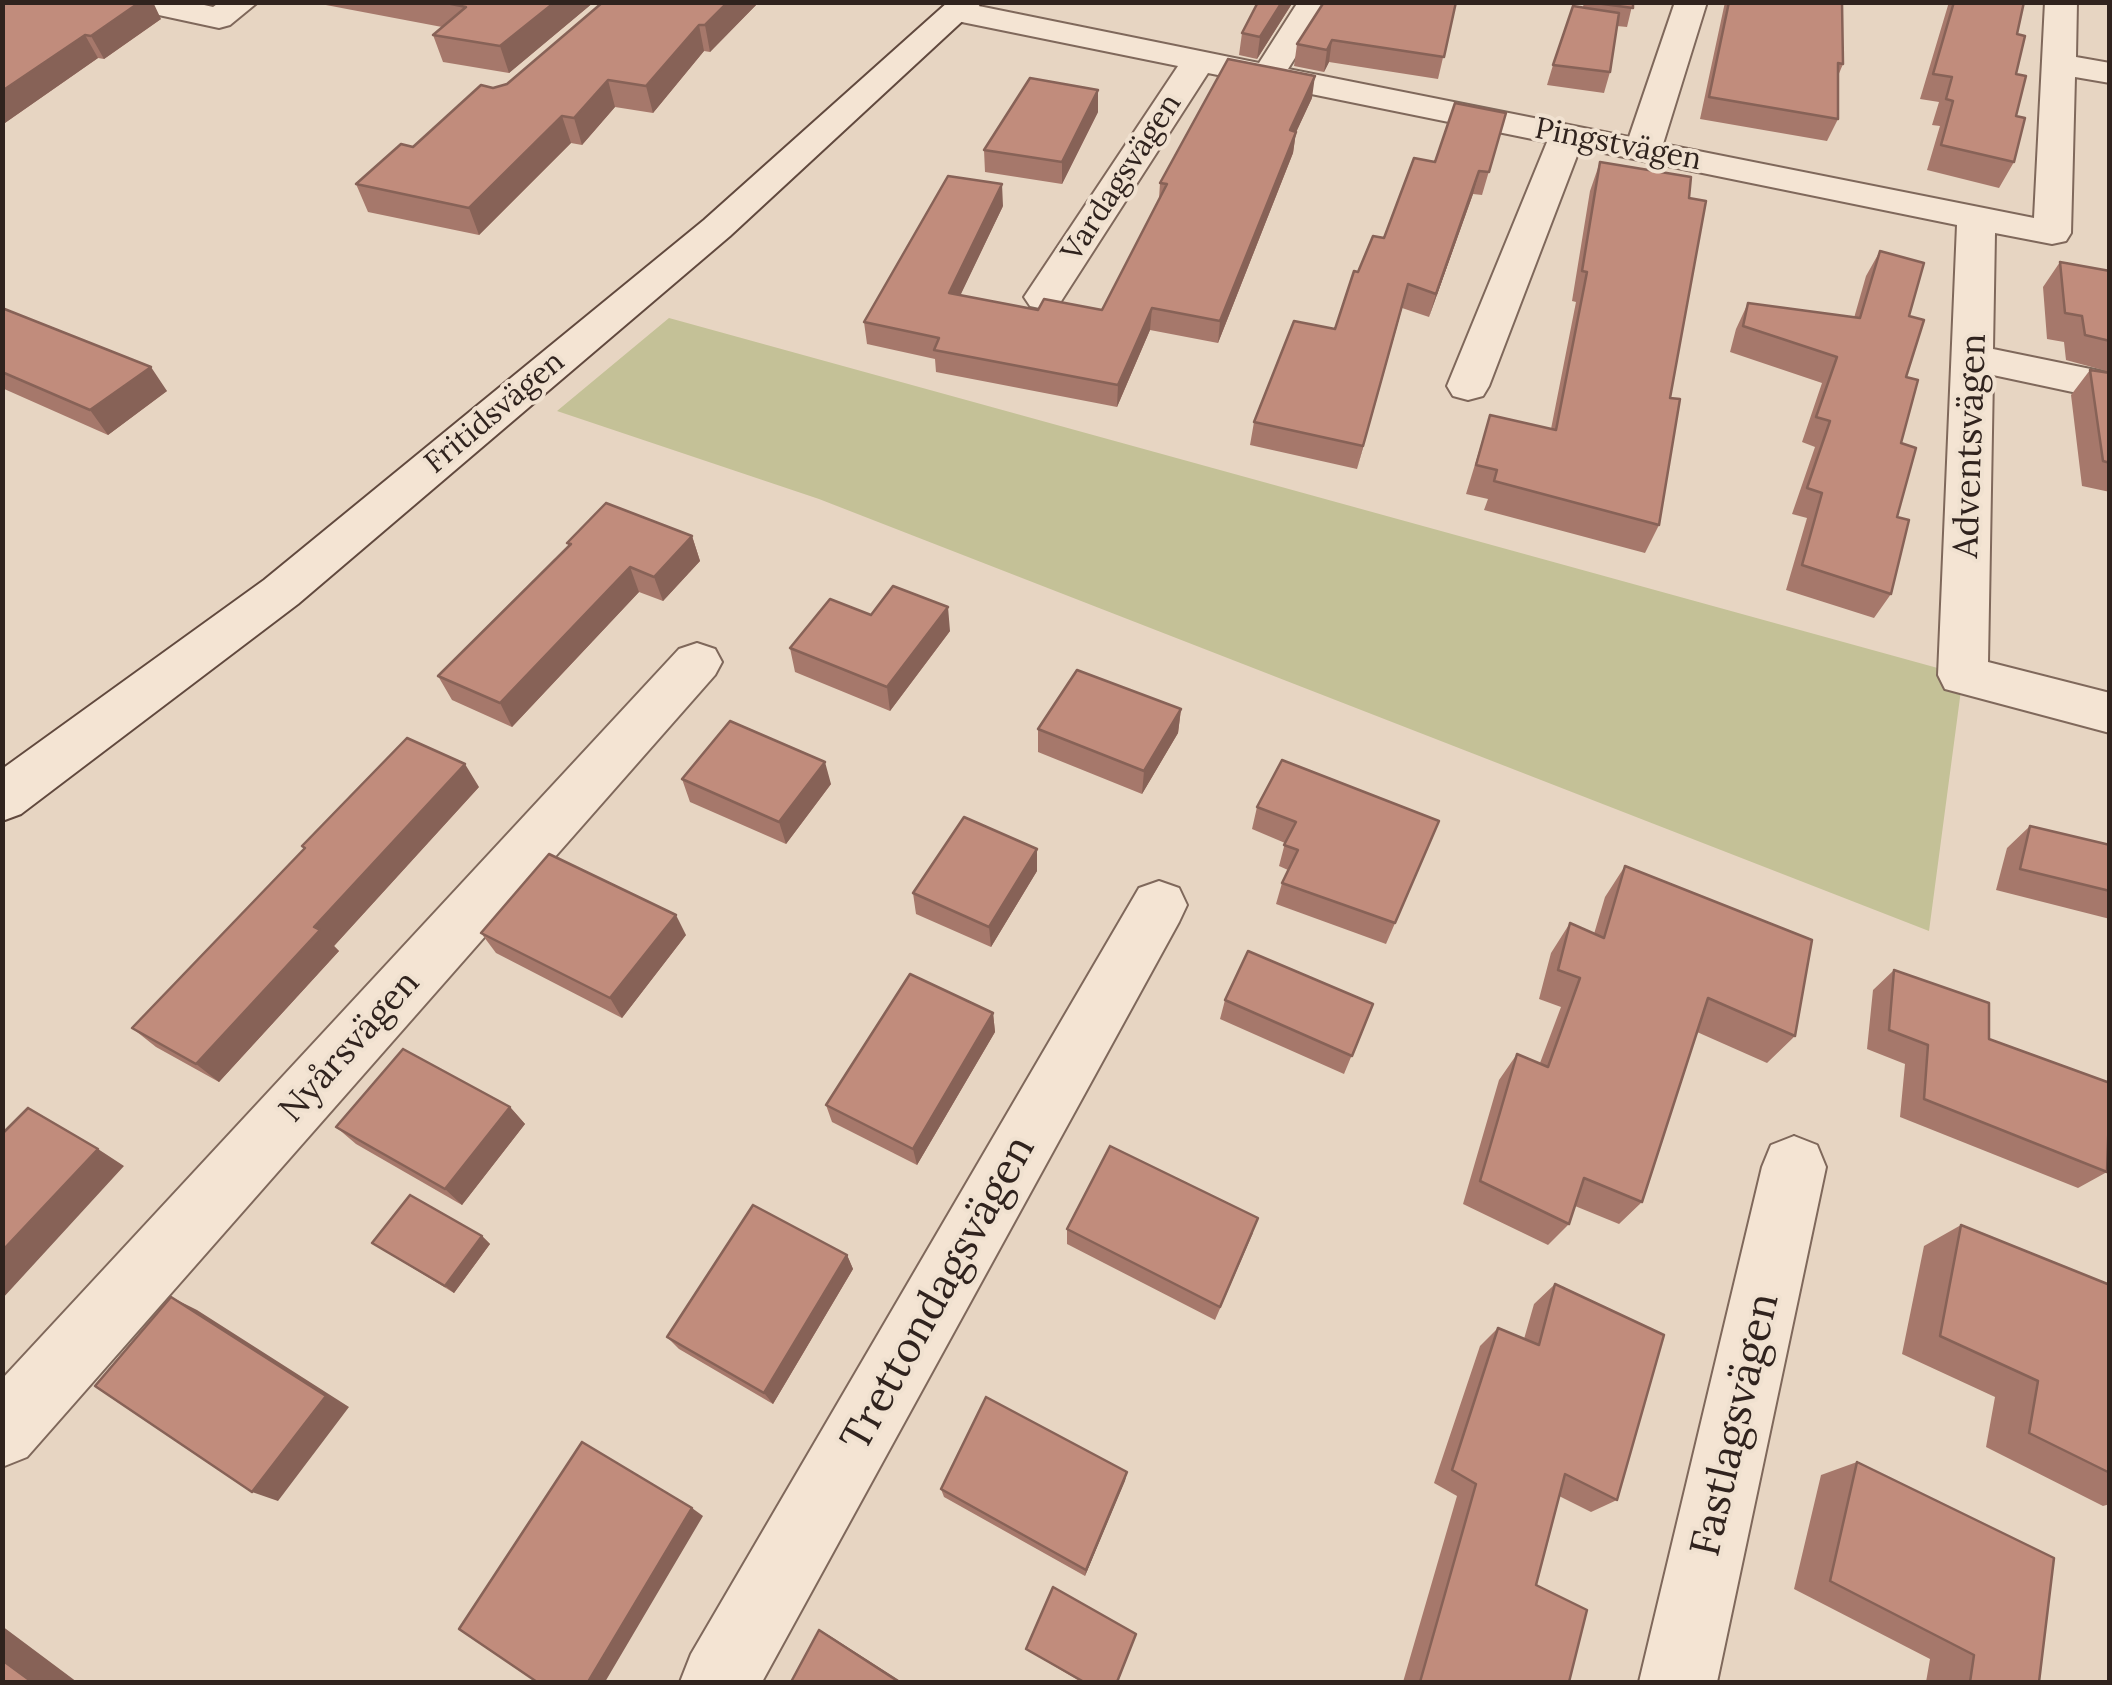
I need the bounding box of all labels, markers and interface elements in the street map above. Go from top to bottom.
street label: Vardagsvägen [1055,88,1189,268]
street label: Pingstvägen [1532,111,1704,179]
street label: Adventsvägen [1946,333,1996,559]
street label: Fritidsvägen [418,344,572,482]
street label: Nyårsvägen [271,963,429,1131]
street label: Trettondagsvägen [831,1128,1047,1460]
street label: Fastlagsvägen [1681,1289,1791,1561]

